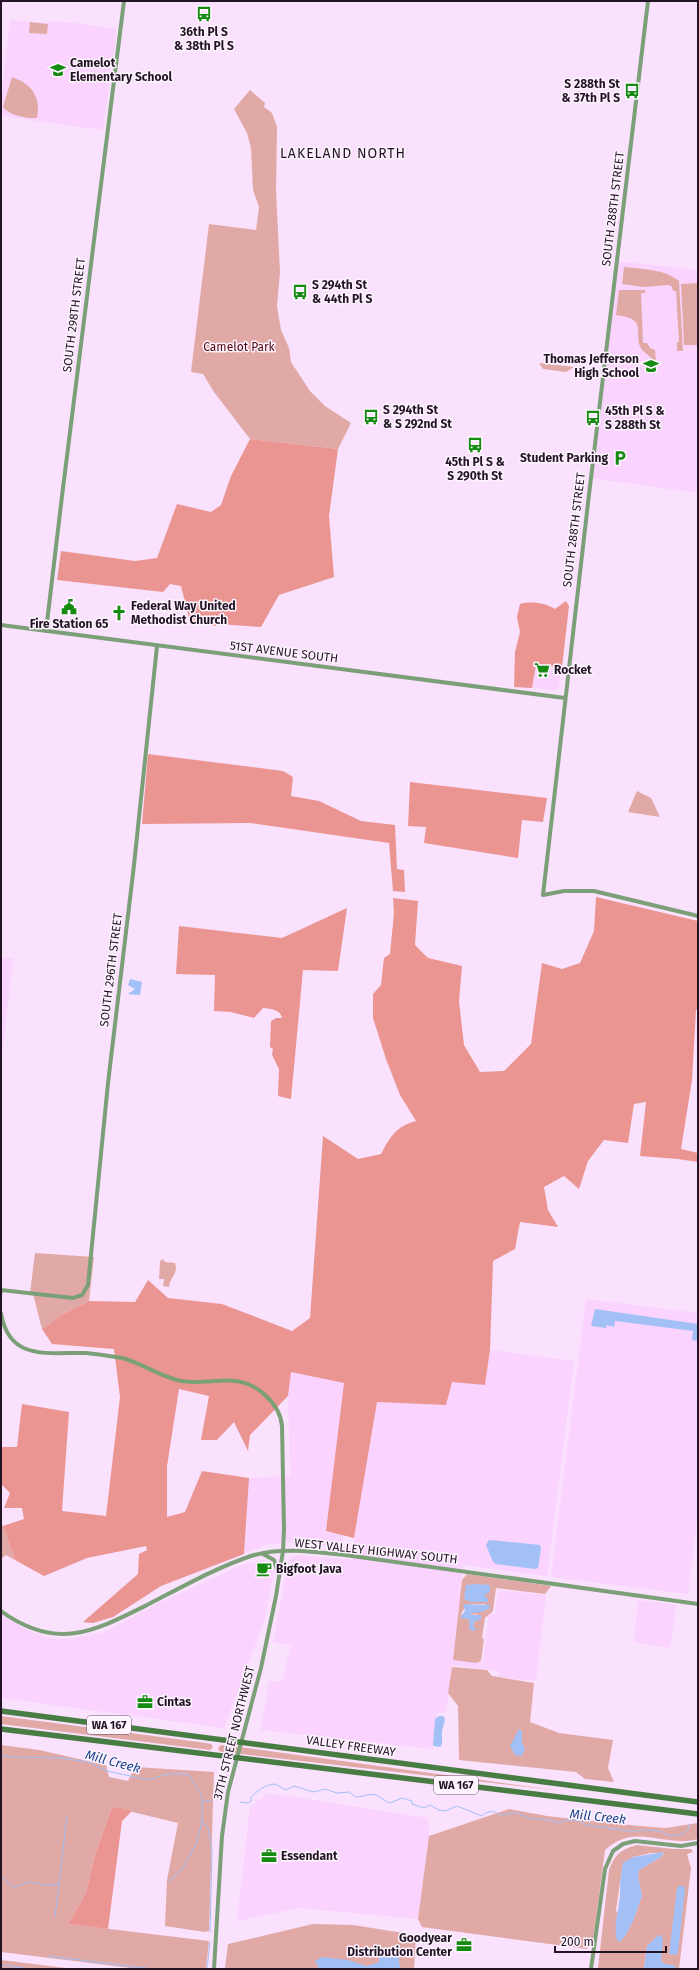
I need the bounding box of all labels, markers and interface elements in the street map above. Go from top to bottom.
bus stop icon: 36th Pl S & 38th Pl S [195,5,213,23]
place label: 36th Pl S & 38th Pl S [174,25,234,53]
place label: Camelot Elementary School [70,56,173,84]
school or university icon: Camelot Elementary School [49,61,67,79]
place label: S 288th St & 37th Pl S [561,77,620,105]
bus stop icon: S 288th St & 37th Pl S [623,82,641,100]
district label: LAKELAND NORTH [280,145,406,162]
street label: SOUTH 288TH STREET [599,150,627,267]
street label: SOUTH 298TH STREET [60,256,88,373]
place label: S 294th St & 44th Pl S [312,278,372,306]
bus stop icon: S 294th St & 44th Pl S [291,283,309,301]
park label: Camelot Park [203,340,276,354]
place label: Thomas Jefferson High School [543,352,639,380]
school or university icon: Thomas Jefferson High School [642,357,660,375]
place label: S 294th St & S 292nd St [383,403,452,431]
place label: 45th Pl S & S 288th St [605,404,665,432]
bus stop icon: S 294th St & S 292nd St [362,408,380,426]
bus stop icon: 45th Pl S & S 288th St [584,409,602,427]
bus stop icon: 45th Pl S & S 290th St [466,436,484,454]
parking icon: Student Parking [611,449,629,467]
place label: Student Parking [520,451,608,465]
place label: 45th Pl S & S 290th St [445,455,505,483]
street label: SOUTH 288TH STREET [560,471,588,588]
public building icon: Fire Station 65 [60,598,78,616]
place label: Federal Way United Methodist Church [131,599,236,627]
church icon: Federal Way United Methodist Church [110,604,128,622]
place label: Fire Station 65 [30,617,109,631]
street label: 51ST AVENUE SOUTH [229,638,339,666]
supermarket icon: Rocket [533,661,551,679]
place label: Rocket [554,663,592,677]
street label: SOUTH 296TH STREET [97,911,125,1028]
street label: WEST VALLEY HIGHWAY SOUTH [294,1535,458,1567]
cafe icon: Bigfoot Java [255,1560,273,1578]
place label: Bigfoot Java [276,1562,342,1576]
street label: 37TH STREET NORTHWEST [211,1664,258,1801]
office icon: Cintas [136,1693,154,1711]
place label: Cintas [157,1695,191,1709]
road number: WA 167 [87,1716,131,1734]
street label: VALLEY FREEWAY [305,1733,397,1759]
water label: Mill Creek [84,1747,142,1776]
road number: WA 167 [434,1776,478,1794]
water label: Mill Creek [569,1806,627,1827]
office icon: Essendant [260,1847,278,1865]
place label: Essendant [281,1849,338,1863]
scale bar [555,1928,666,1954]
place label: Goodyear Distribution Center [347,1931,452,1959]
text: 200 m [561,1935,594,1949]
office icon: Goodyear Distribution Center [455,1936,473,1954]

